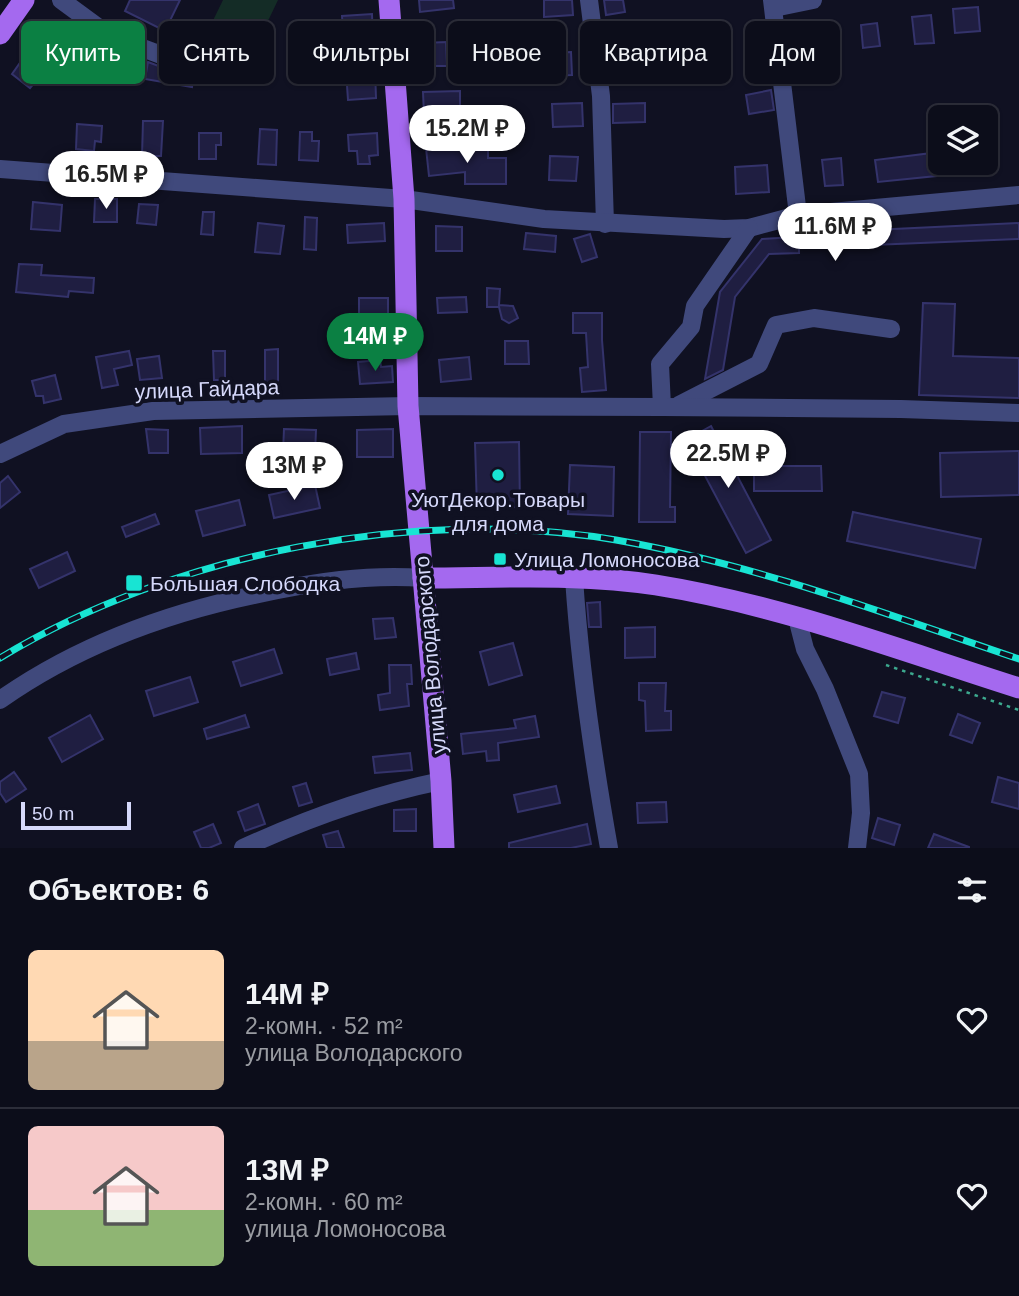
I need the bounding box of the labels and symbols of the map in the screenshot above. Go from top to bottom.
pin: 15.2M ₽ [402,106,532,165]
pin: 16.5M ₽ [41,152,171,211]
pin: 11.6M ₽ [770,204,900,263]
pin: 14M ₽ [326,314,424,373]
street label: улица Гайдара [134,375,280,403]
pin: 22.5M ₽ [663,430,793,490]
pin: 13M ₽ [245,442,343,502]
marker: УютДекор.Товары для дома [490,467,506,483]
place label: УютДекор.Товары для дома [411,488,585,535]
place label: Улица Ломоносова [514,548,700,571]
marker: Улица Ломоносова [492,551,508,567]
street label: улица Володарского [410,555,450,755]
place label: Большая Слободка [150,572,340,595]
marker: Большая Слободка [124,573,144,593]
scale bar [21,799,131,831]

